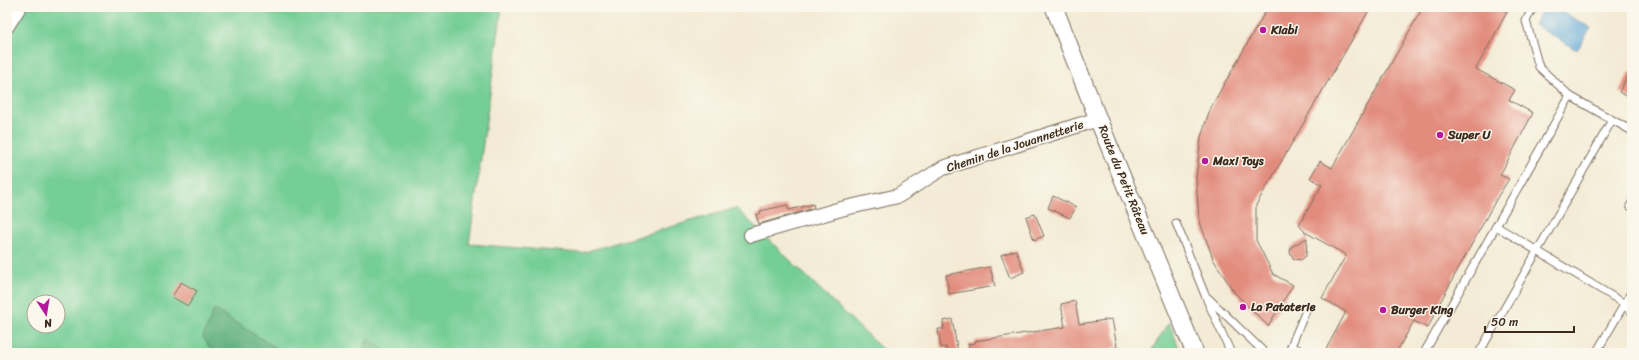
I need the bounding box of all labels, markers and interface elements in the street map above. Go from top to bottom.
place label: Kiabi [1270,19,1298,41]
marker: Kiabi [1258,25,1268,35]
street label: Chemin de la Jouannetterie [943,113,1087,179]
street label: Route du Petit Râteau [1092,122,1156,239]
place label: Super U [1447,124,1492,146]
marker: Super U [1435,130,1445,140]
place label: Maxi Toys [1212,150,1265,172]
marker: Maxi Toys [1200,156,1210,166]
north arrow [26,294,66,334]
place label: La Pataterie [1251,296,1316,318]
place label: Burger King [1391,299,1454,321]
marker: La Pataterie [1238,302,1248,312]
marker: Burger King [1378,305,1388,315]
scale bar [1485,308,1574,334]
text: 50 m [1491,311,1518,333]
text: N [42,313,55,333]

